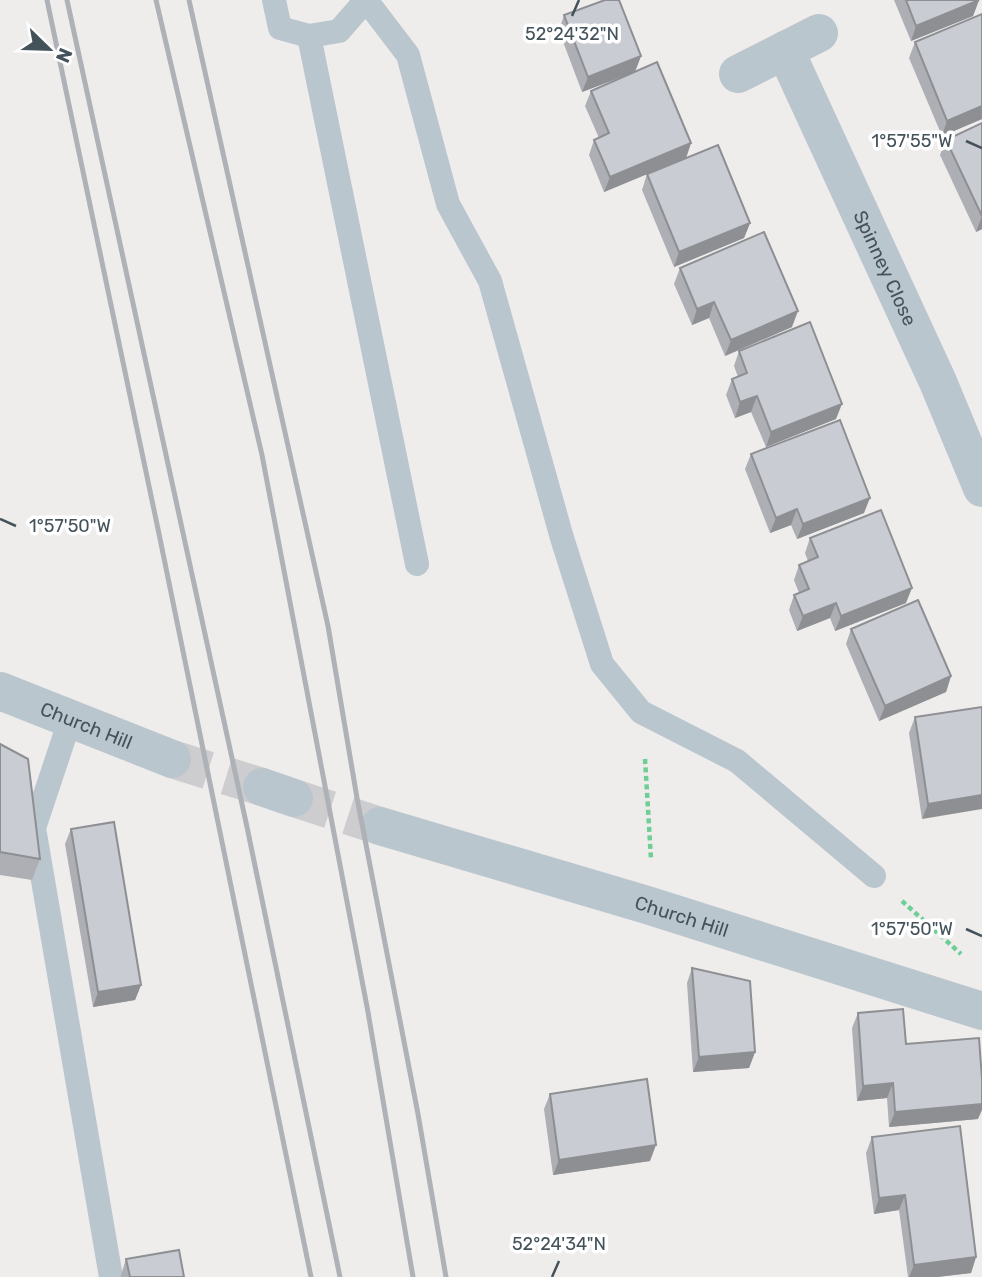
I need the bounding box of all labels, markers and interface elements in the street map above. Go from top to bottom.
north arrow [14,14,84,84]
text: 52°24'32"N [525,23,619,45]
text: N [51,45,77,66]
text: 1°57'55"W [871,130,953,152]
street label: Spinney Close [849,207,922,329]
text: 1°57'50"W [29,515,111,537]
street label: Church Hill [37,697,136,754]
street label: Church Hill [632,891,732,942]
text: 1°57'50"W [871,918,953,940]
text: 52°24'34"N [512,1233,606,1255]

